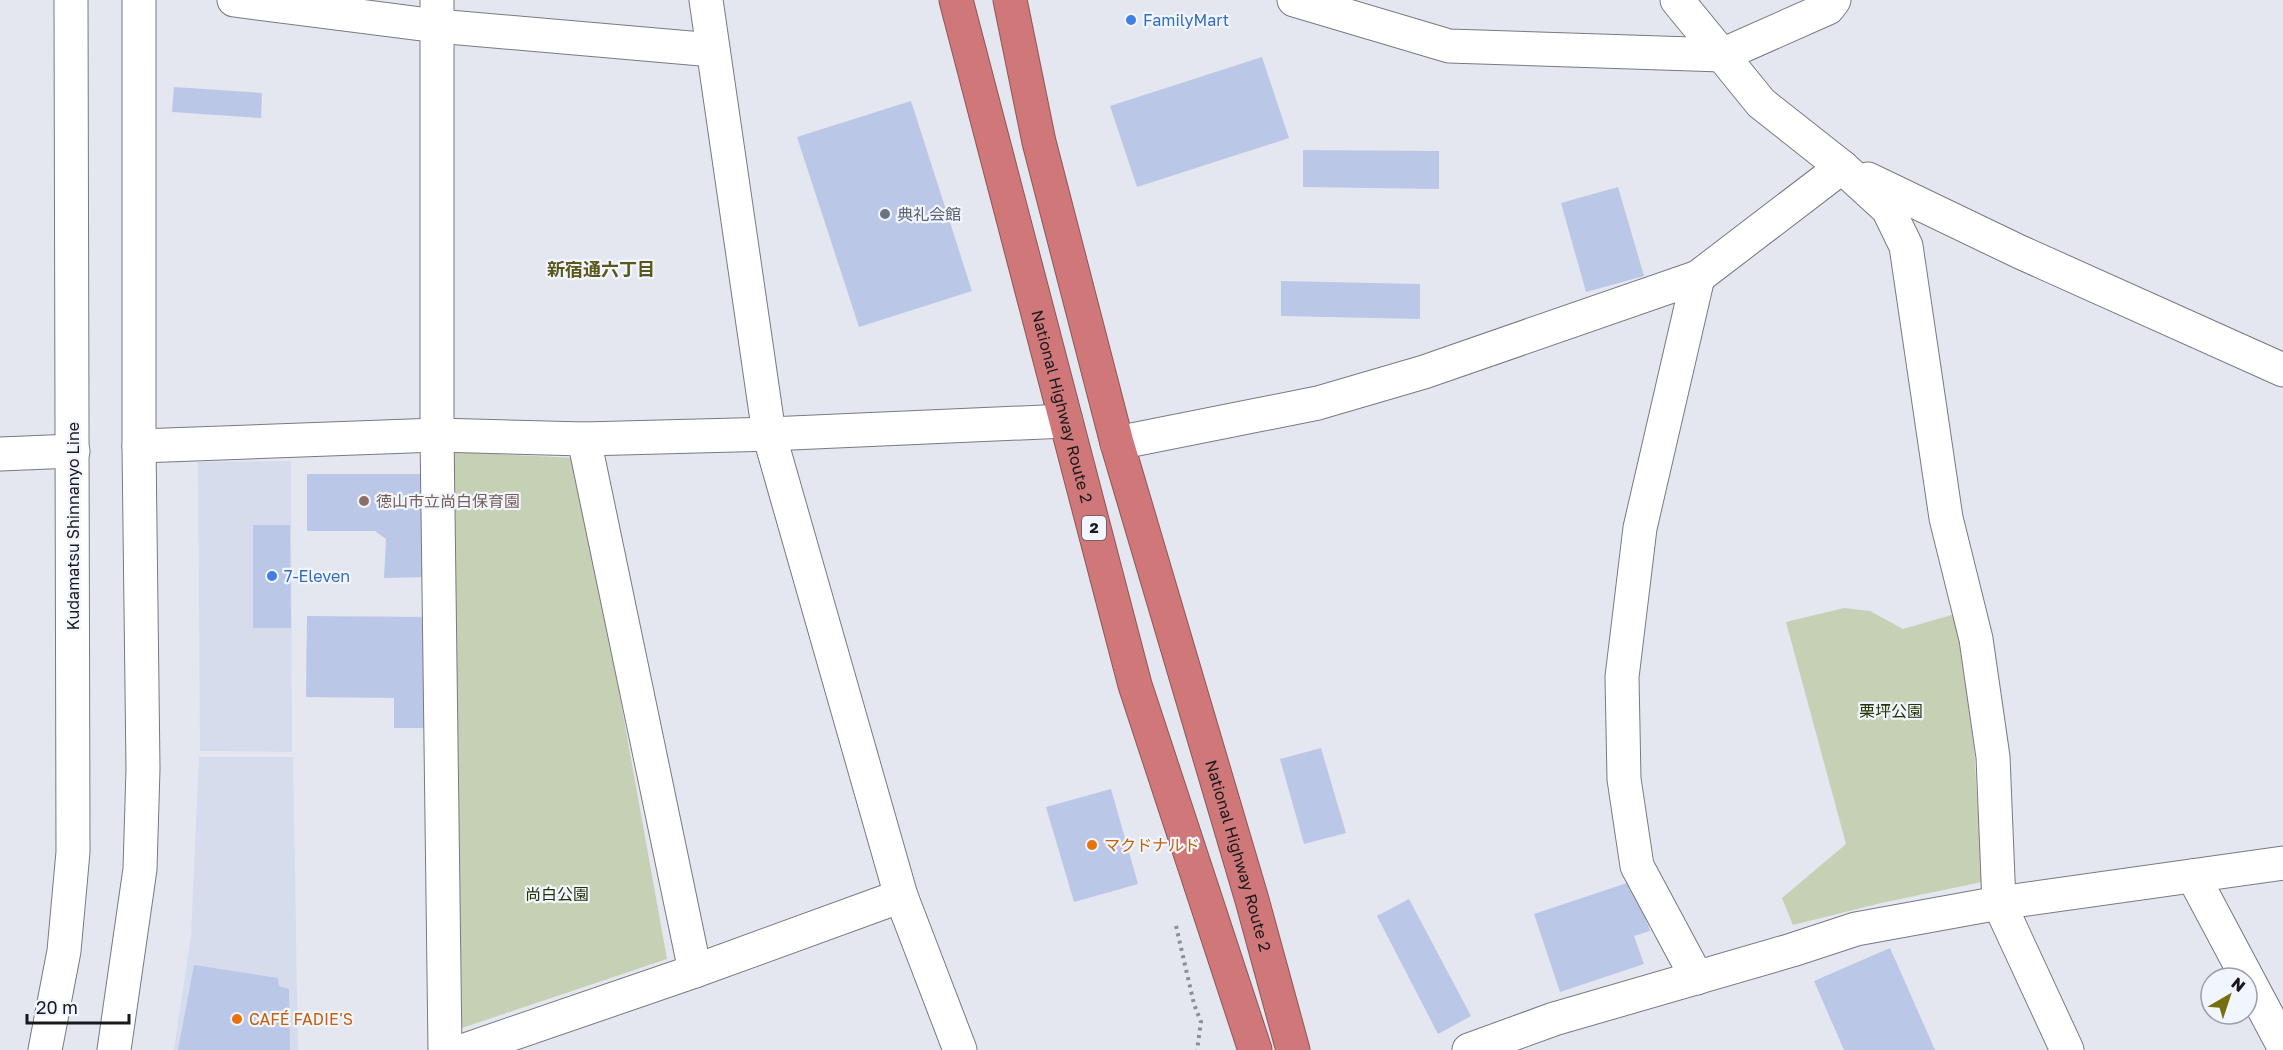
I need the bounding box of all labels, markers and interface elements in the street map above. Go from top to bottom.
place label: FamilyMart [1143,10,1229,30]
marker: FamilyMart [1124,13,1138,27]
place label: 典礼会館 [897,204,961,224]
marker: 典礼会館 [878,207,892,221]
district label: 新宿通六丁目 [547,258,655,280]
street label: National Highway Route 2 [1027,308,1097,505]
street label: Kudamatsu Shinnanyo Line [63,422,83,630]
place label: 徳山市立尚白保育園 [376,491,520,511]
marker: 徳山市立尚白保育園 [357,494,371,508]
road number: 2 [1082,516,1106,540]
place label: 7-Eleven [284,566,350,586]
marker: 7-Eleven [265,569,279,583]
park label: 栗坪公園 [1859,701,1923,721]
street label: National Highway Route 2 [1201,757,1276,954]
place label: マクドナルド [1104,835,1200,855]
marker: マクドナルド [1085,838,1099,852]
park label: 尚白公園 [525,884,589,904]
north arrow [2199,966,2259,1026]
text: N [2227,973,2249,996]
scale bar [27,987,129,1025]
text: 20 m [36,996,78,1018]
place label: CAFÉ FADIE'S [249,1009,353,1029]
marker: CAFÉ FADIE'S [230,1012,244,1026]

